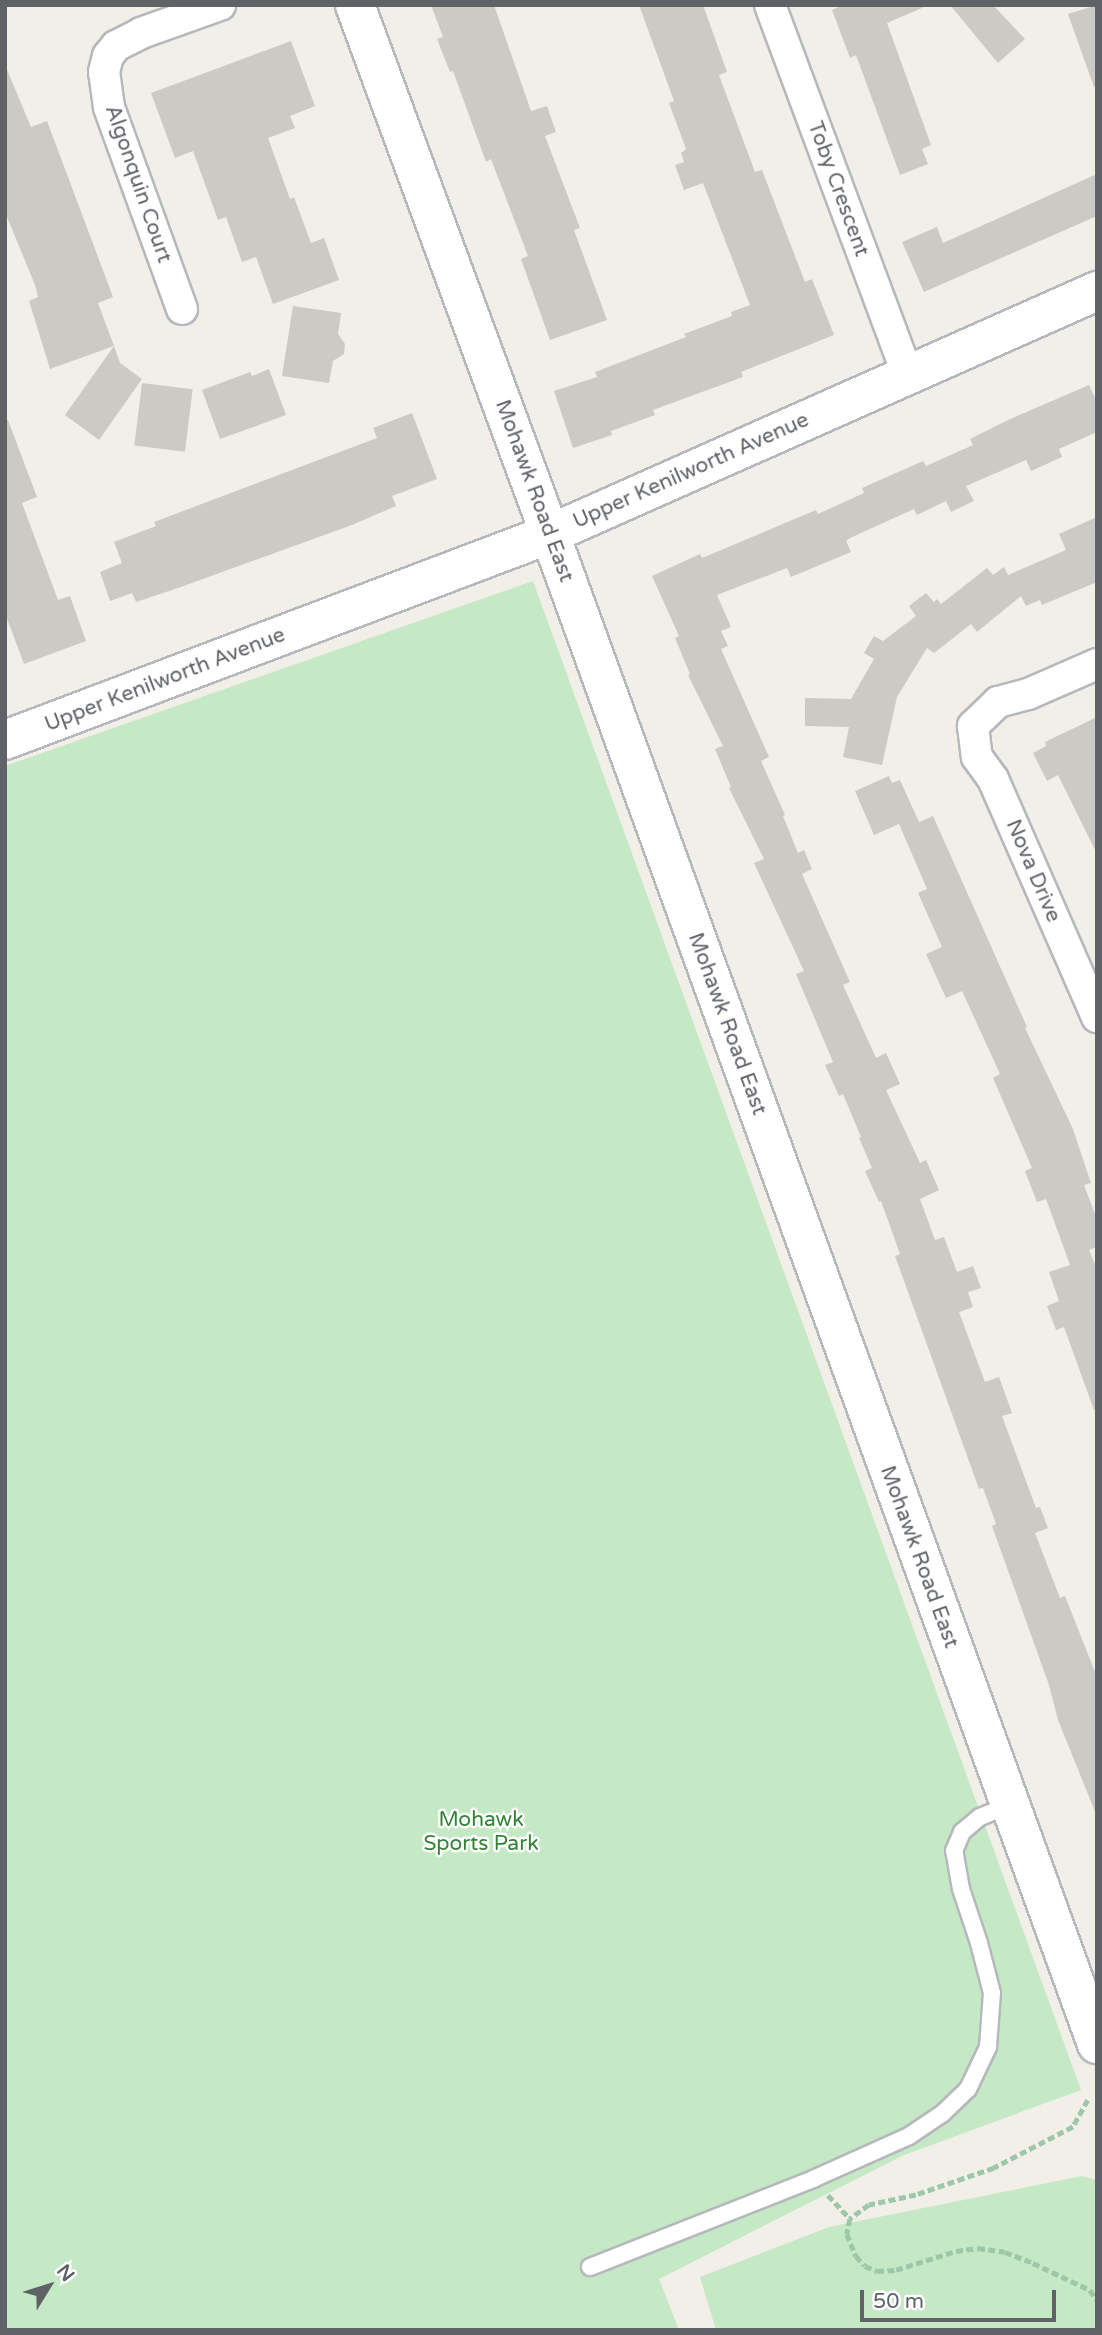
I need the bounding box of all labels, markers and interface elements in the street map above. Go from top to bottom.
street label: Algonquin Court [99,102,177,266]
street label: Toby Crescent [802,118,874,260]
street label: Mohawk Road East [489,396,579,586]
street label: Upper Kenilworth Avenue [569,408,813,534]
street label: Upper Kenilworth Avenue [41,622,289,738]
street label: Nova Drive [1000,816,1066,926]
street label: Mohawk Road East [682,929,772,1119]
street label: Mohawk Road East [874,1462,964,1652]
park label: Mohawk Sports Park [423,1807,539,1857]
north arrow [14,2251,84,2321]
text: N [52,2260,79,2286]
scale bar [864,2276,1060,2320]
text: 50 m [873,2289,924,2314]

